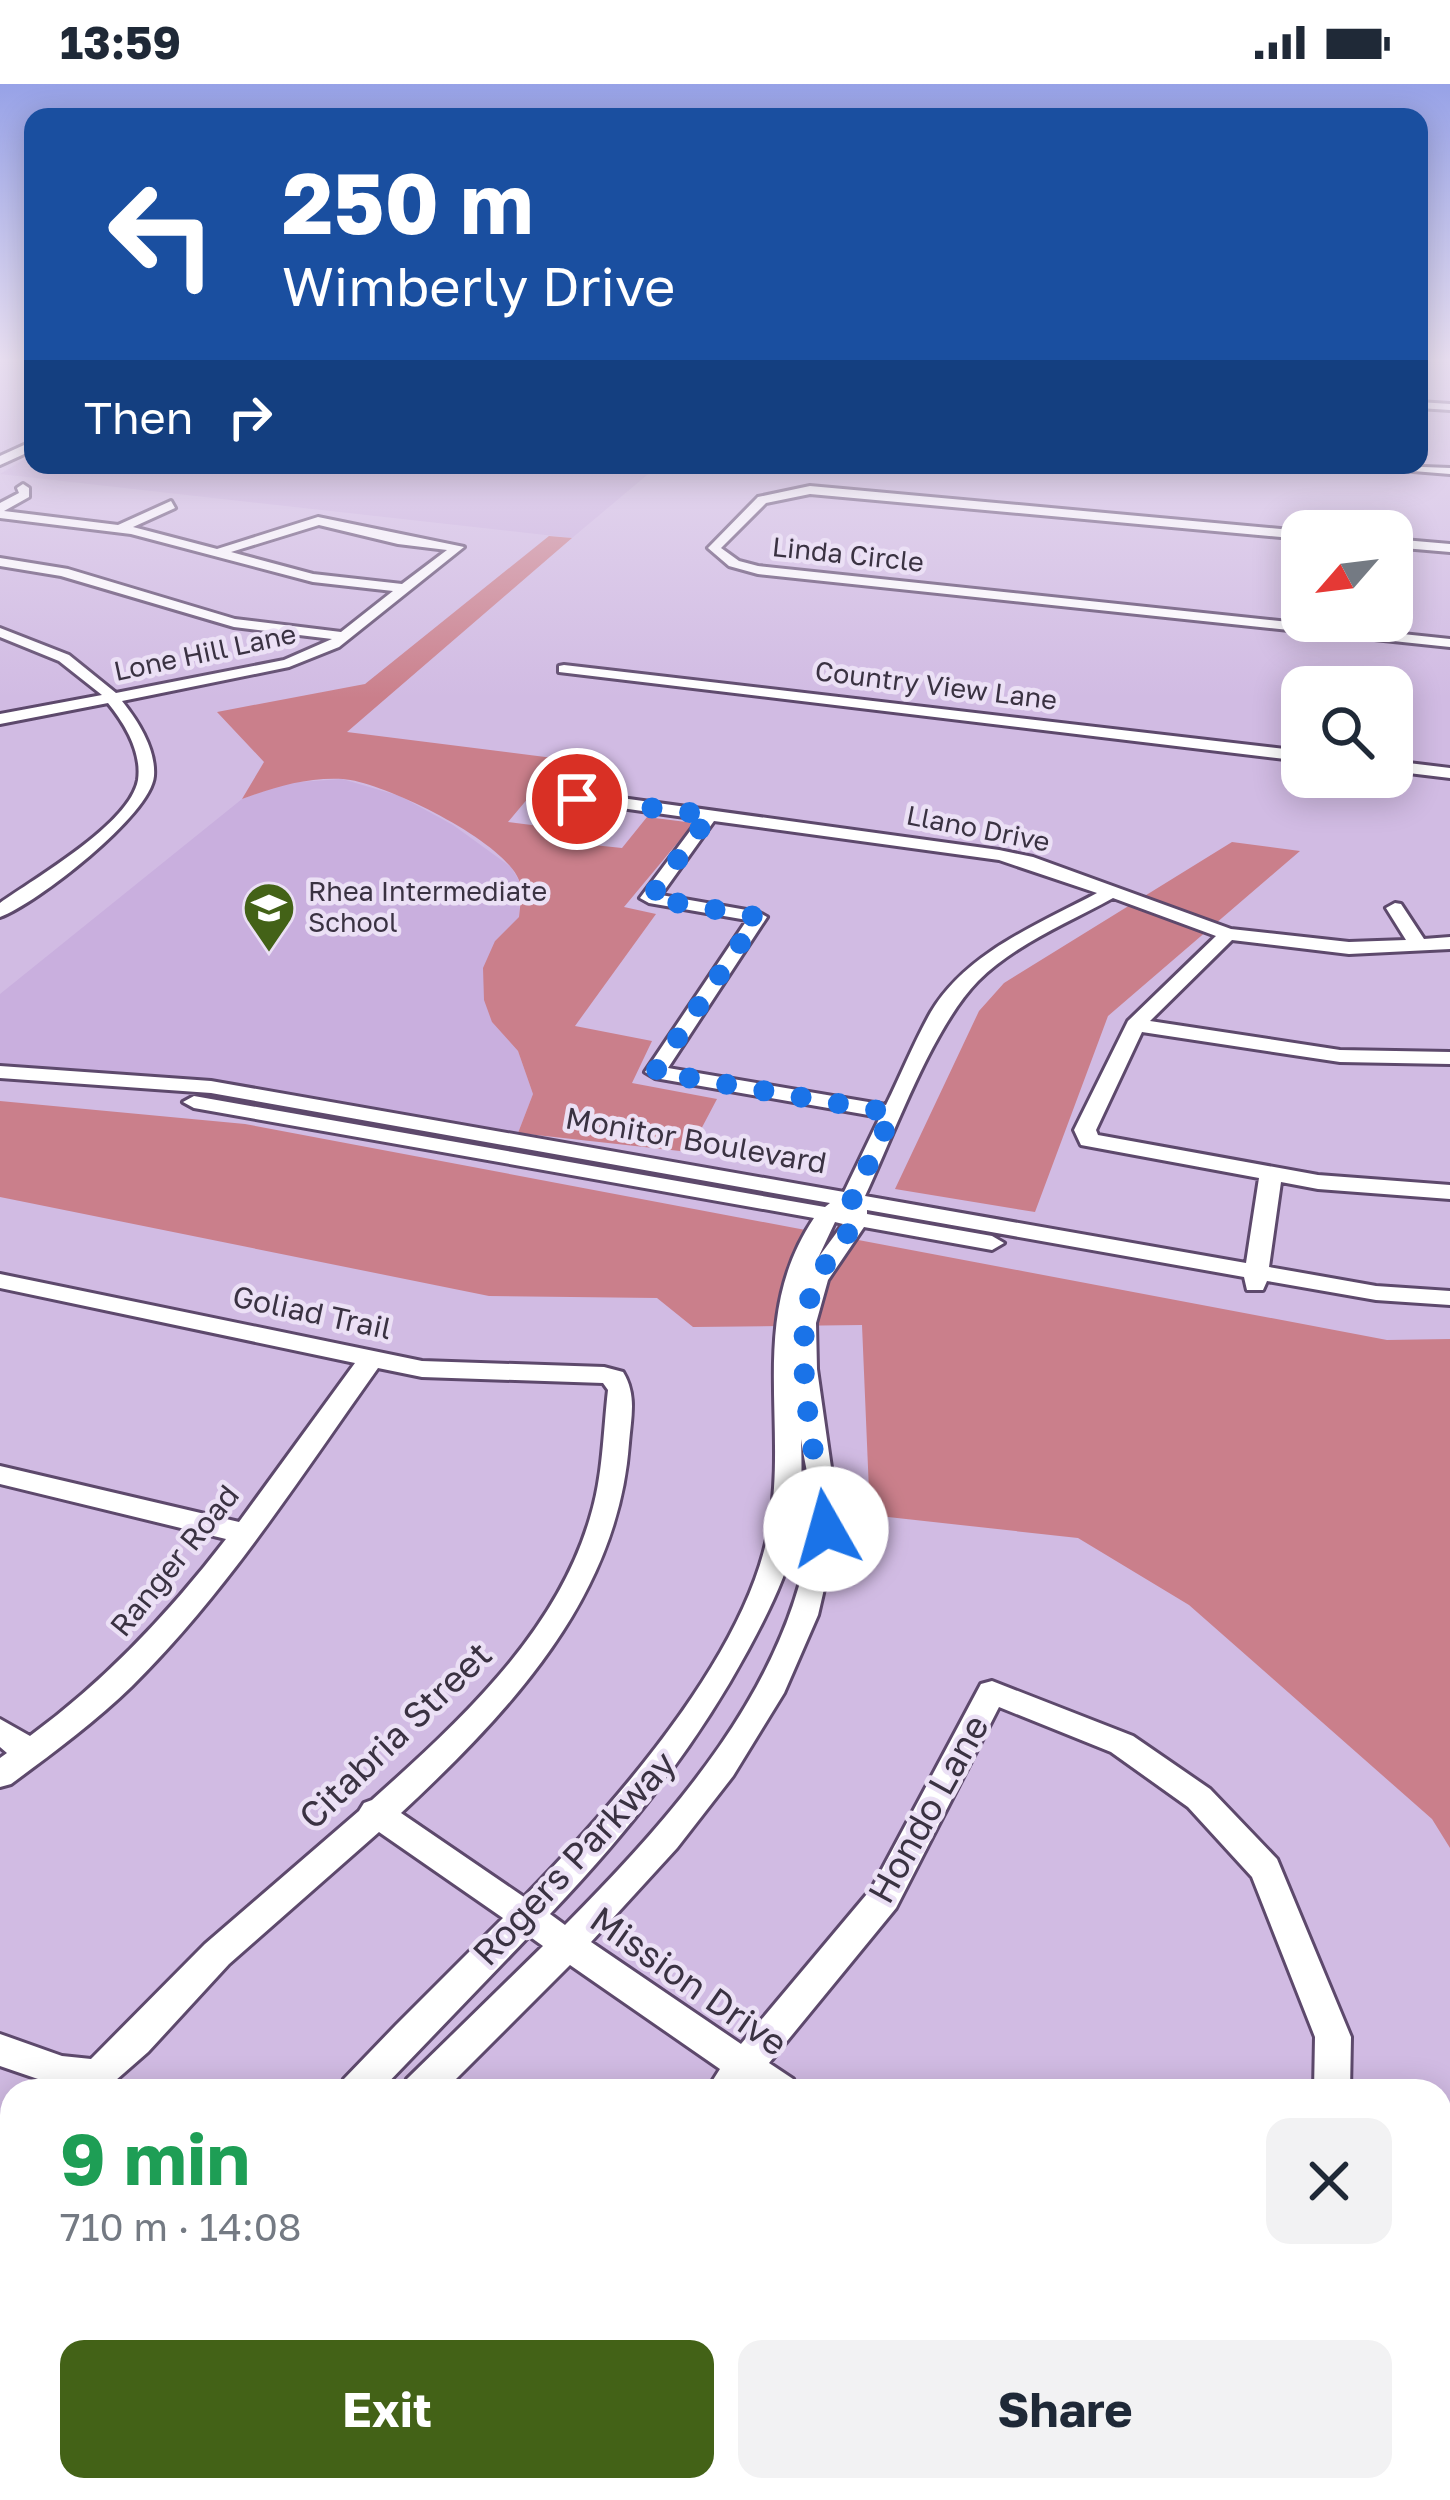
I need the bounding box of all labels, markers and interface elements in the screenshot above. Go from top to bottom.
text: 13:59 [60,15,181,69]
text: 250 m [282,152,534,252]
icon: left [84,156,240,312]
text: Wimberly Drive [282,253,675,318]
icon: right [217,384,283,450]
text: Then [84,390,193,444]
north arrow [1281,510,1413,642]
map controls [1281,510,1413,798]
street label: Linda Circle [771,530,926,578]
street label: Lone Hill Lane [111,617,299,687]
street label: Country View Lane [813,654,1059,716]
button: search [1281,666,1413,798]
pin [526,748,628,850]
icon: arrive [544,766,610,832]
street label: Llano Drive [904,798,1053,858]
place label: Rhea Intermediate School [308,875,547,938]
school or university icon: Rhea Intermediate School [241,880,297,954]
street label: Monitor Boulevard [563,1099,830,1181]
street label: Goliad Trail [229,1278,395,1346]
position arrow [763,1466,889,1592]
street label: Ranger Road [102,1478,246,1643]
street label: Citabria Street [290,1632,500,1837]
street label: Hondo Lane [858,1707,997,1910]
street label: Rogers Parkway [463,1742,684,1974]
street label: Mission Drive [583,1897,796,2064]
text: 9 min [60,2114,250,2201]
button: close [1266,2118,1392,2244]
text: 710 m · 14:08 [60,2203,302,2250]
button: Exit [60,2340,714,2478]
button: Share [738,2340,1392,2478]

